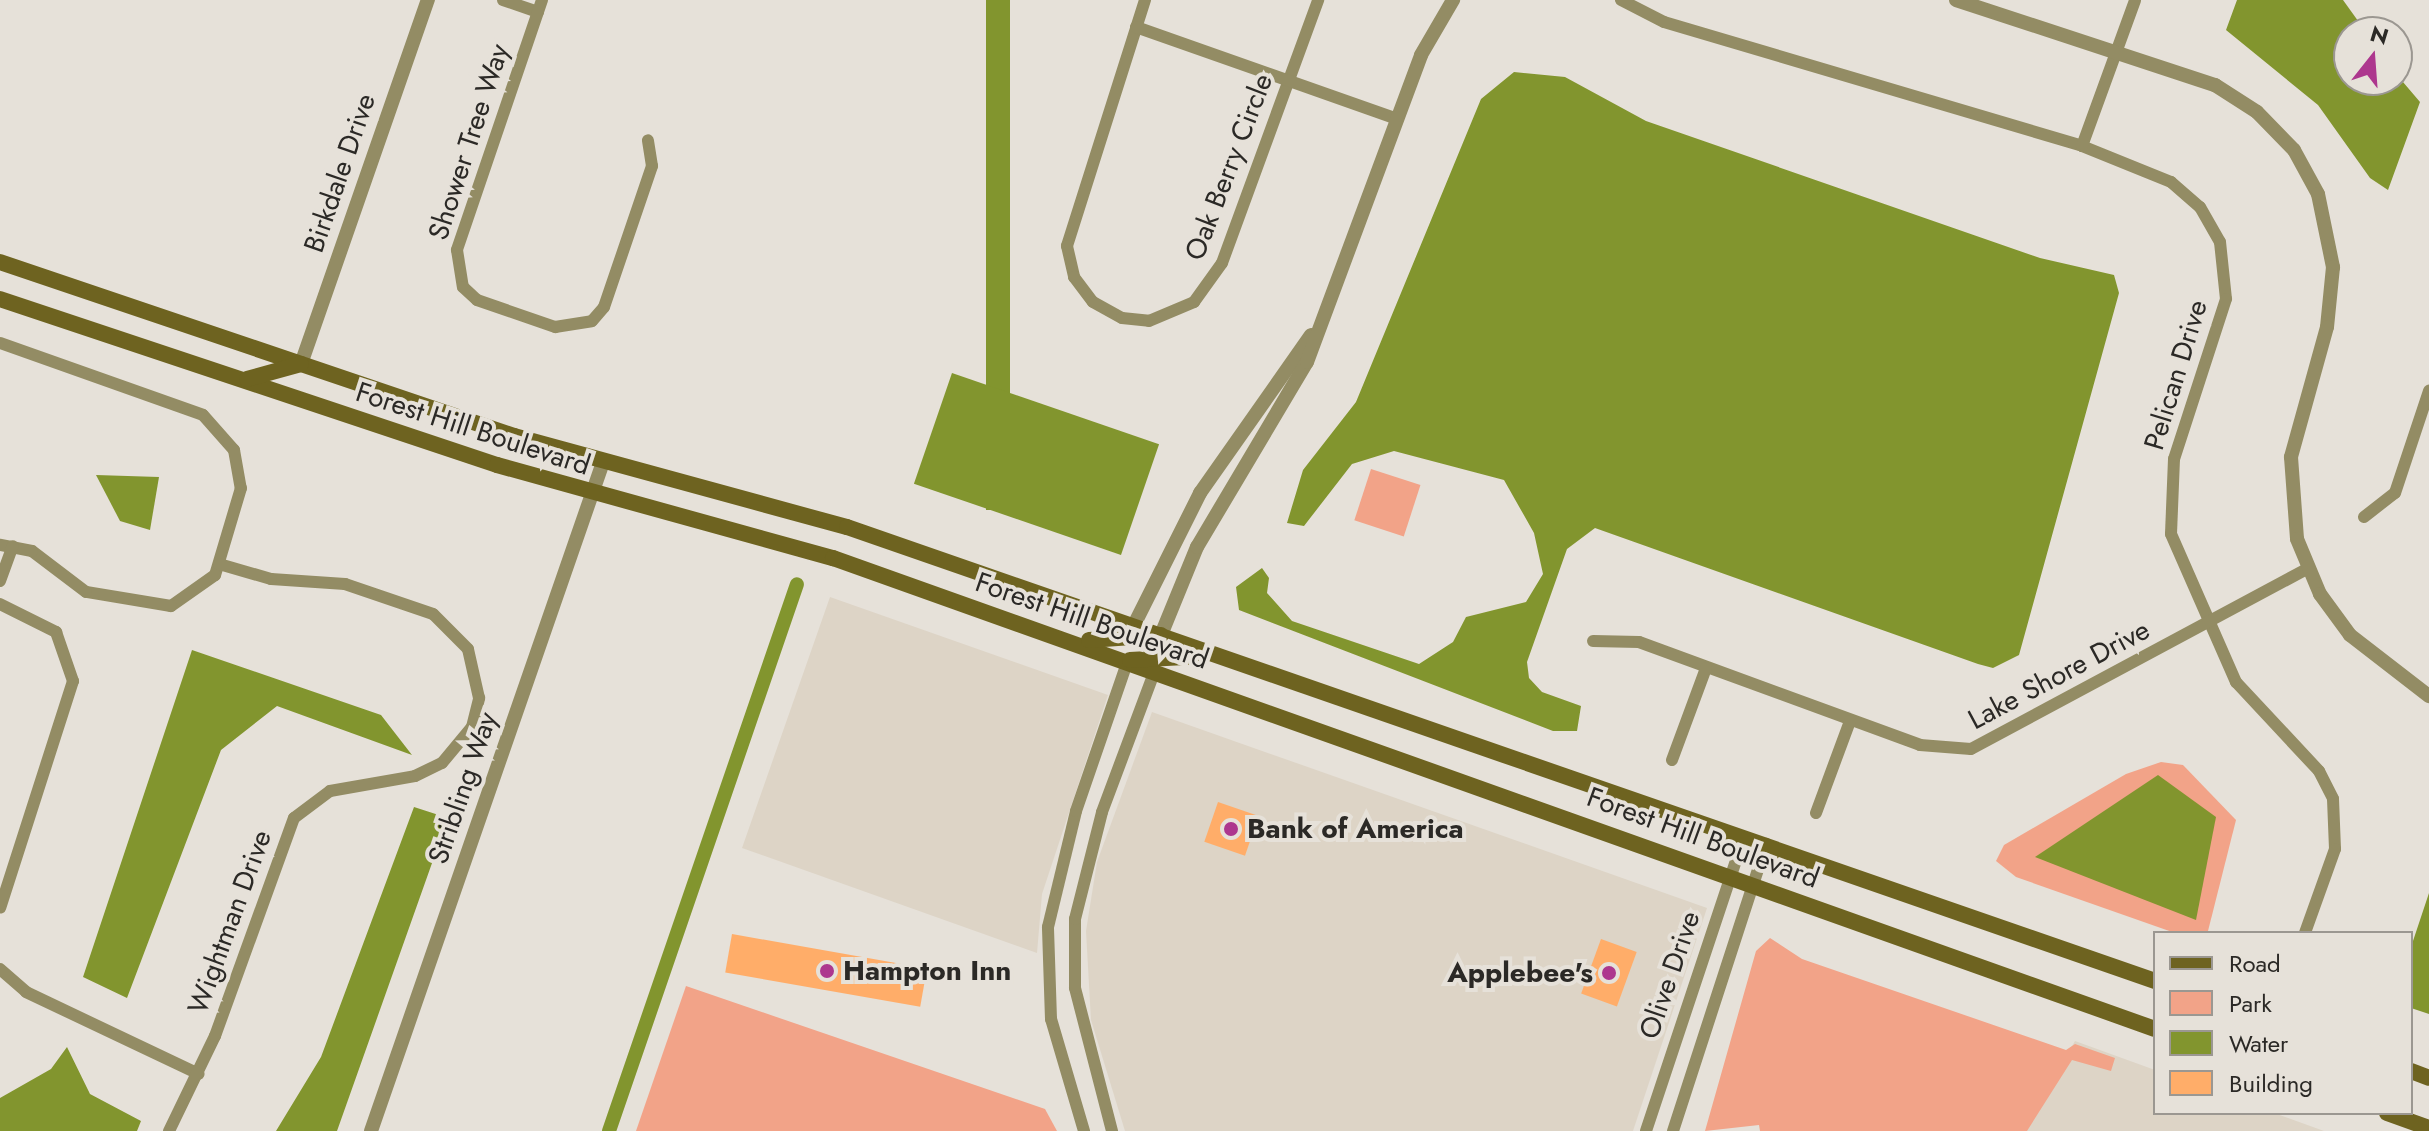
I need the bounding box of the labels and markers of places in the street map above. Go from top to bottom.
place label: Bank of America [1247,812,1464,846]
marker: Bank of America [1222,820,1240,838]
place label: Hampton Inn [843,954,1011,988]
place label: Applebee's [1447,956,1593,990]
marker: Hampton Inn [818,962,836,980]
marker: Applebee's [1600,964,1618,982]

